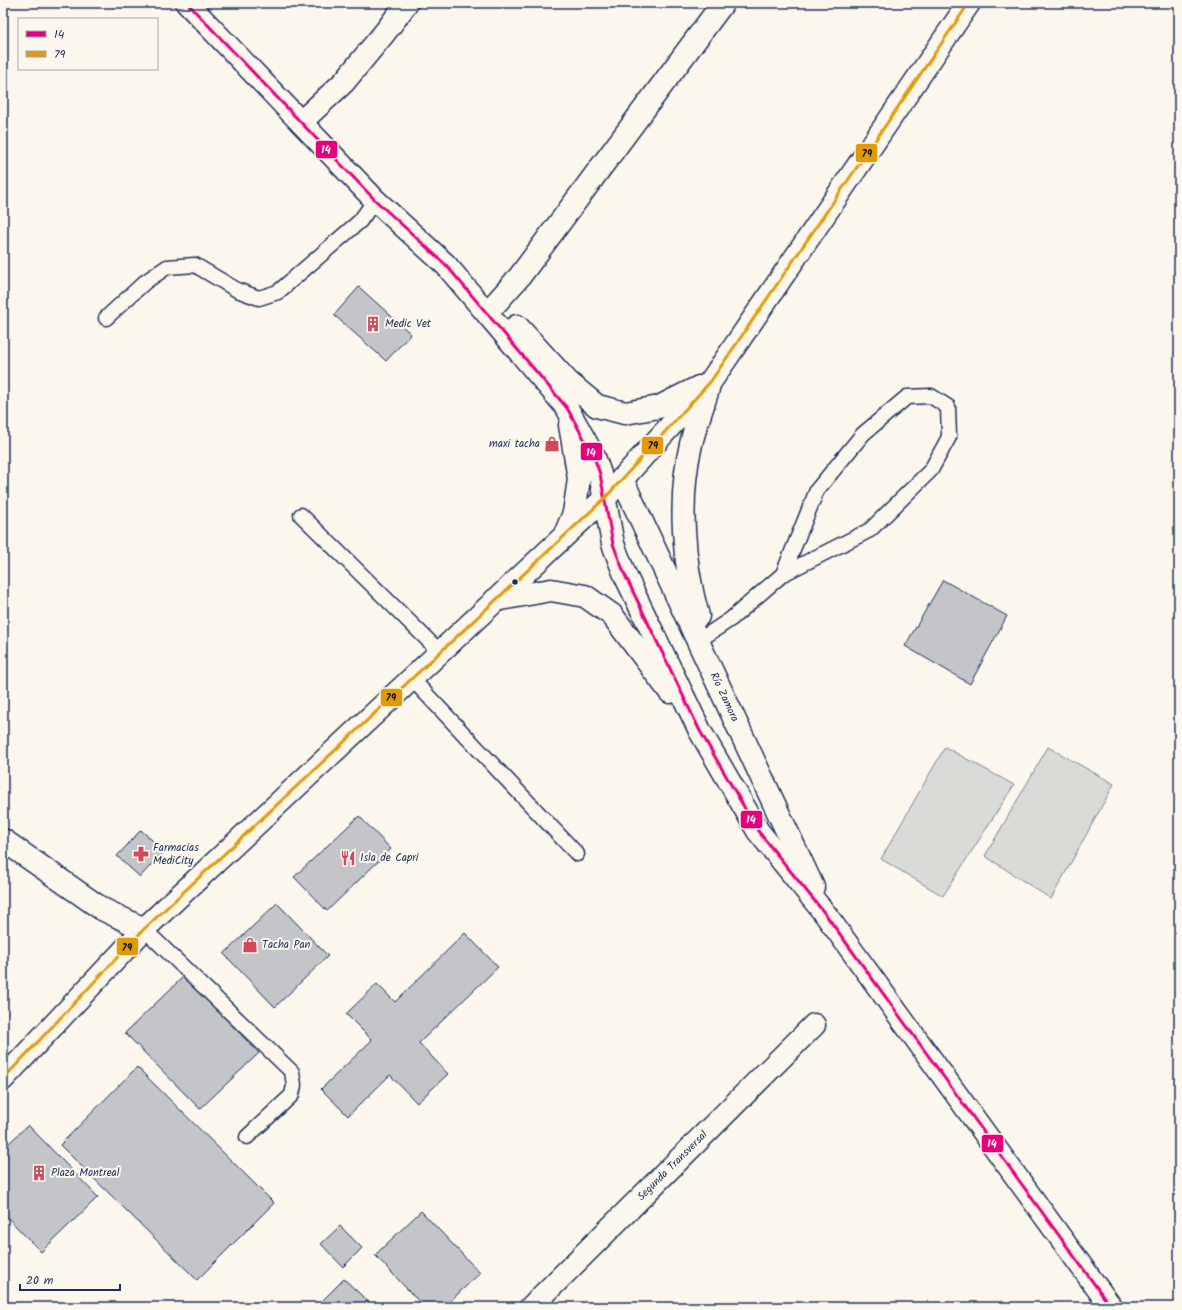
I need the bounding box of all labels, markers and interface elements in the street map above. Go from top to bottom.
legend [18,18,158,70]
text: 14 [54,25,65,44]
text: 79 [54,45,66,64]
line badge: 14 [315,140,338,159]
text: 14 [321,141,331,159]
line badge: 79 [855,143,878,163]
text: 79 [862,145,873,163]
building icon: Medic Vet [364,315,382,333]
place label: Medic Vet [385,315,432,333]
place label: maxi tacha [489,435,540,453]
shop icon: maxi tacha [543,435,561,453]
line badge: 79 [641,436,664,455]
text: 79 [648,437,659,455]
line badge: 14 [580,442,603,461]
text: 14 [586,444,596,462]
unlabelled marker [510,577,520,587]
street label: Río Zamora [705,669,744,725]
line badge: 79 [380,688,403,707]
text: 79 [386,689,397,707]
line badge: 14 [740,810,763,829]
text: 14 [746,811,756,829]
place label: Farmacias MediCity [153,839,199,870]
pharmacy icon: Farmacias MediCity [132,845,150,863]
restaurant icon: Isla de Capri [339,849,357,867]
place label: Isla de Capri [360,849,419,867]
shop icon: Tacha Pan [241,936,259,954]
place label: Tacha Pan [262,936,311,954]
line badge: 79 [116,937,139,956]
text: 79 [122,939,133,957]
street label: Segunda Transversal [633,1126,712,1205]
line badge: 14 [981,1134,1004,1153]
text: 14 [987,1135,997,1153]
building icon: Plaza Montreal [30,1164,48,1182]
place label: Plaza Montreal [51,1164,120,1182]
scale bar [20,1266,120,1292]
text: 20 m [26,1271,54,1290]

